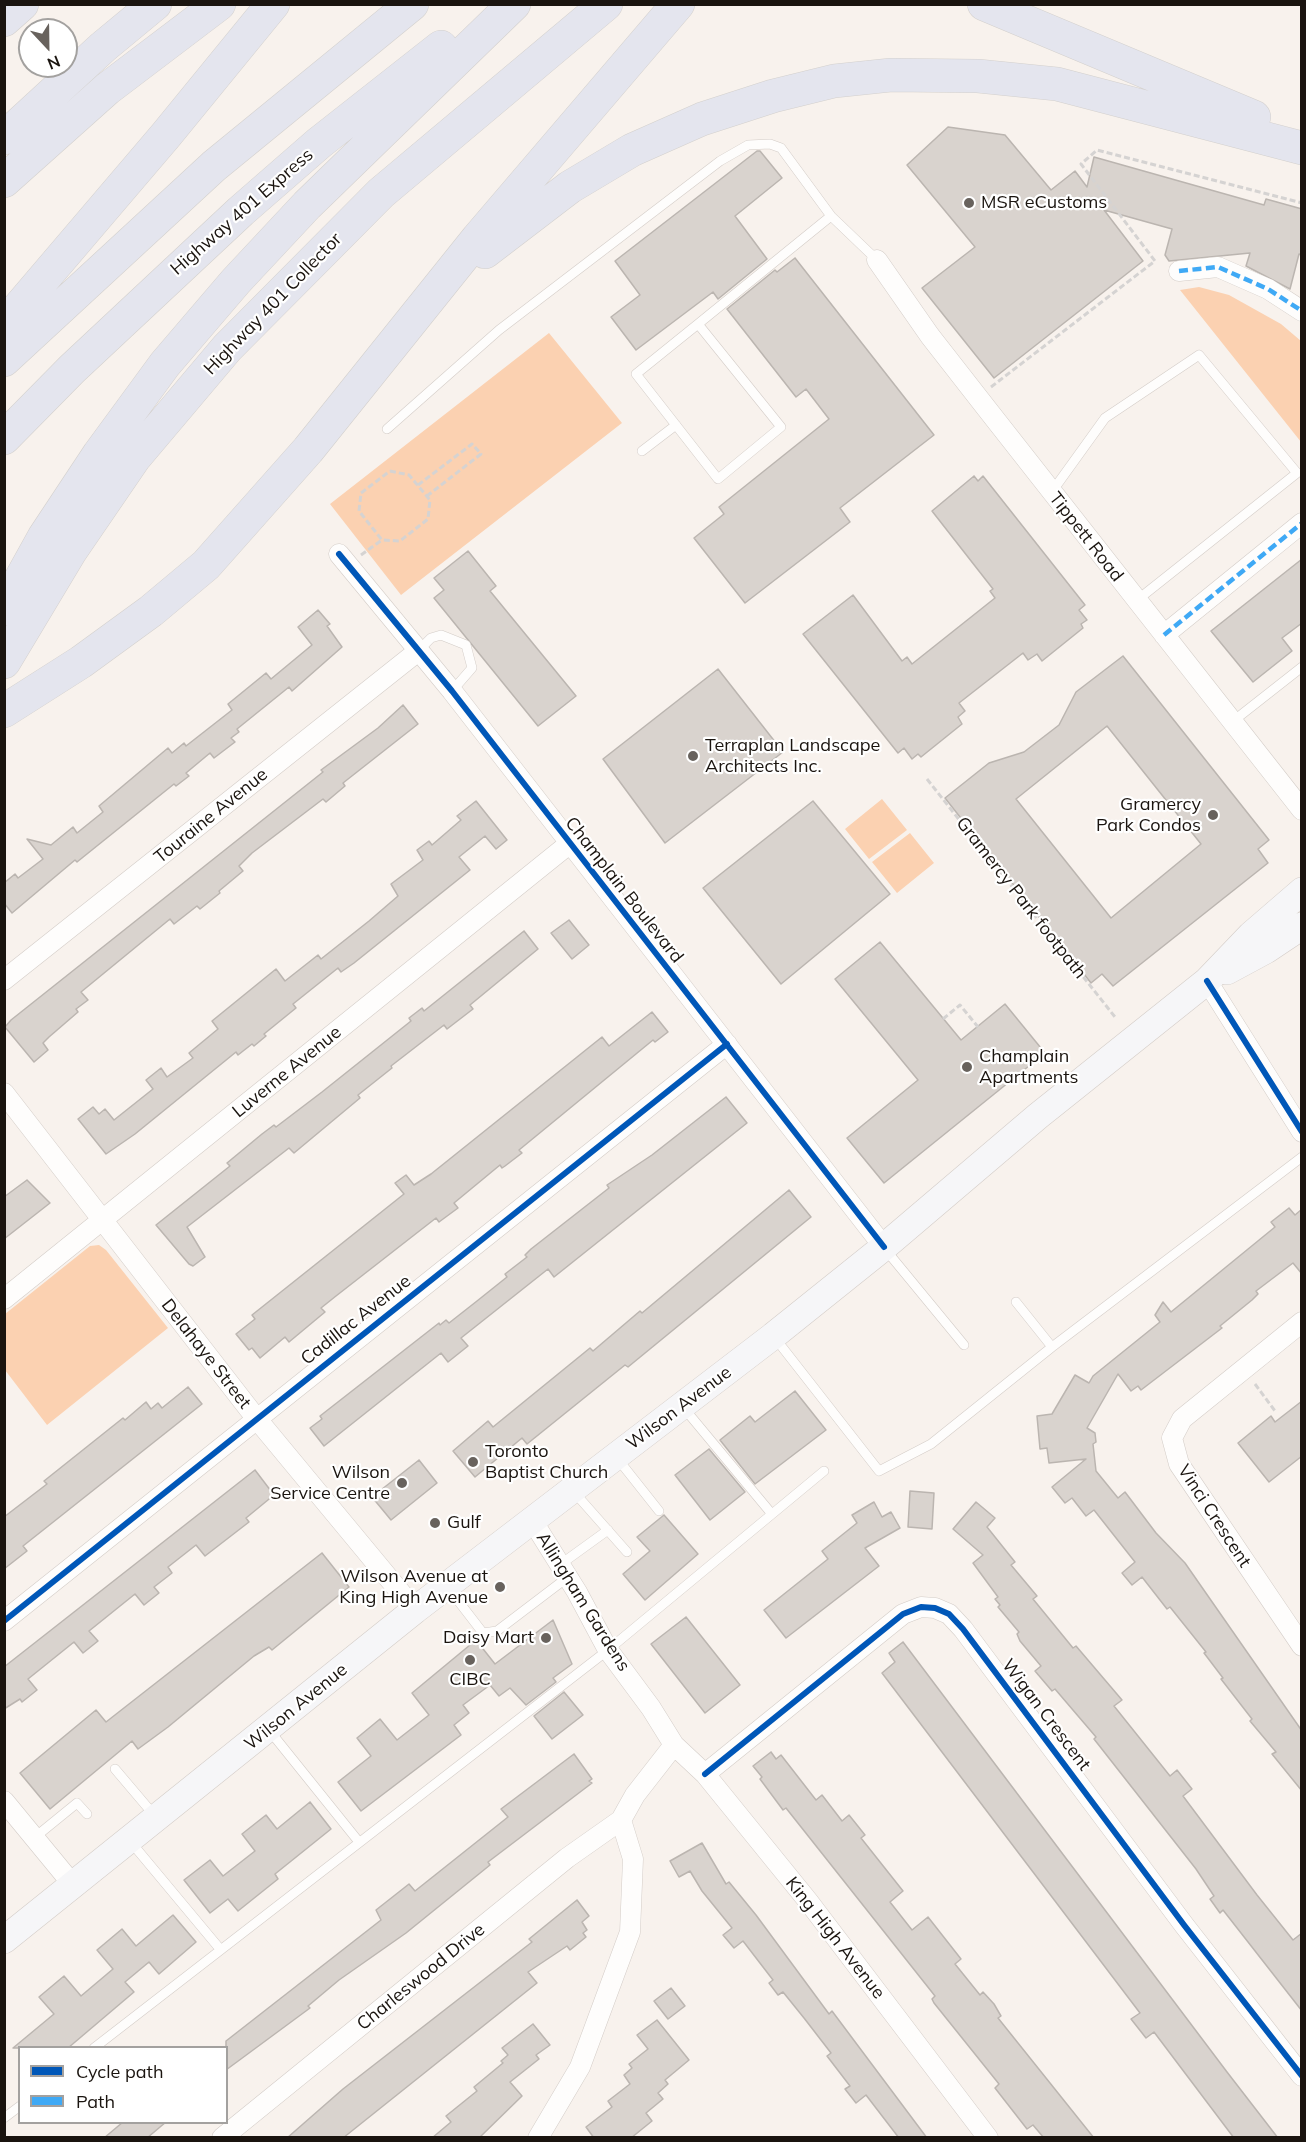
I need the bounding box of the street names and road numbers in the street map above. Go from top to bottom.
street label: Highway 401 Express [166,144,318,280]
street label: Highway 401 Collector [200,228,346,380]
street label: Tippett Road [1044,488,1128,586]
street label: Touraine Avenue [150,764,272,868]
street label: Champlain Boulevard [560,813,688,967]
street label: Gramercy Park footpath [951,813,1091,983]
street label: Luverne Avenue [228,1022,346,1122]
street label: Cadillac Avenue [297,1270,415,1370]
street label: Delahaye Street [156,1295,256,1413]
street label: Wilson Avenue [622,1362,736,1454]
street label: Vinci Crescent [1173,1461,1255,1571]
street label: Allingham Gardens [532,1529,634,1675]
street label: Wigan Crescent [997,1655,1095,1775]
street label: Wilson Avenue [240,1659,352,1755]
street label: King High Avenue [781,1873,889,2003]
street label: Charleswood Drive [353,1919,489,2035]

